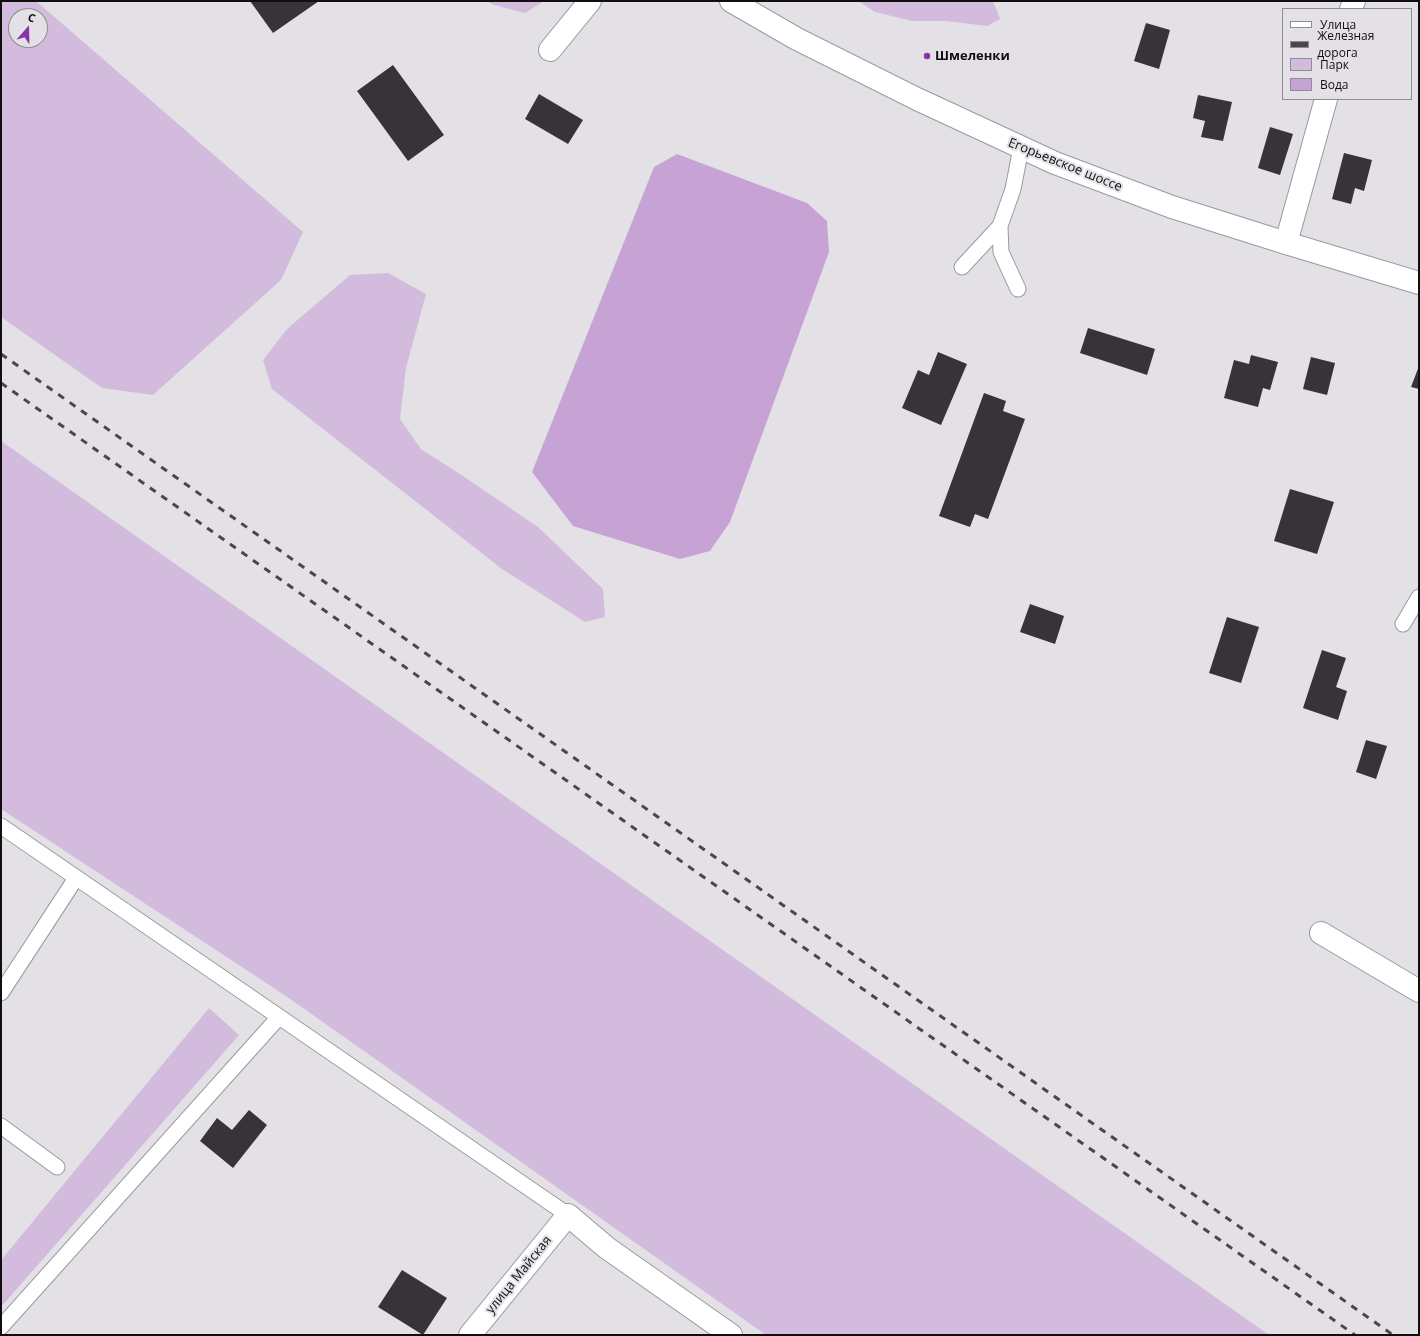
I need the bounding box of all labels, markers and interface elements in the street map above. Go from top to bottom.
north arrow [8,8,48,48]
legend [1282,8,1412,100]
text: С [26,9,38,25]
text: Улица [1320,16,1356,33]
text: Железная дорога [1317,27,1374,61]
place label: Шмеленки [935,48,1010,64]
marker: Шмеленки [922,51,932,61]
text: Парк [1320,56,1349,73]
text: Вода [1320,76,1349,93]
street label: Егорьевское шоссе [1006,135,1124,195]
street label: улица Майская [483,1233,555,1317]

